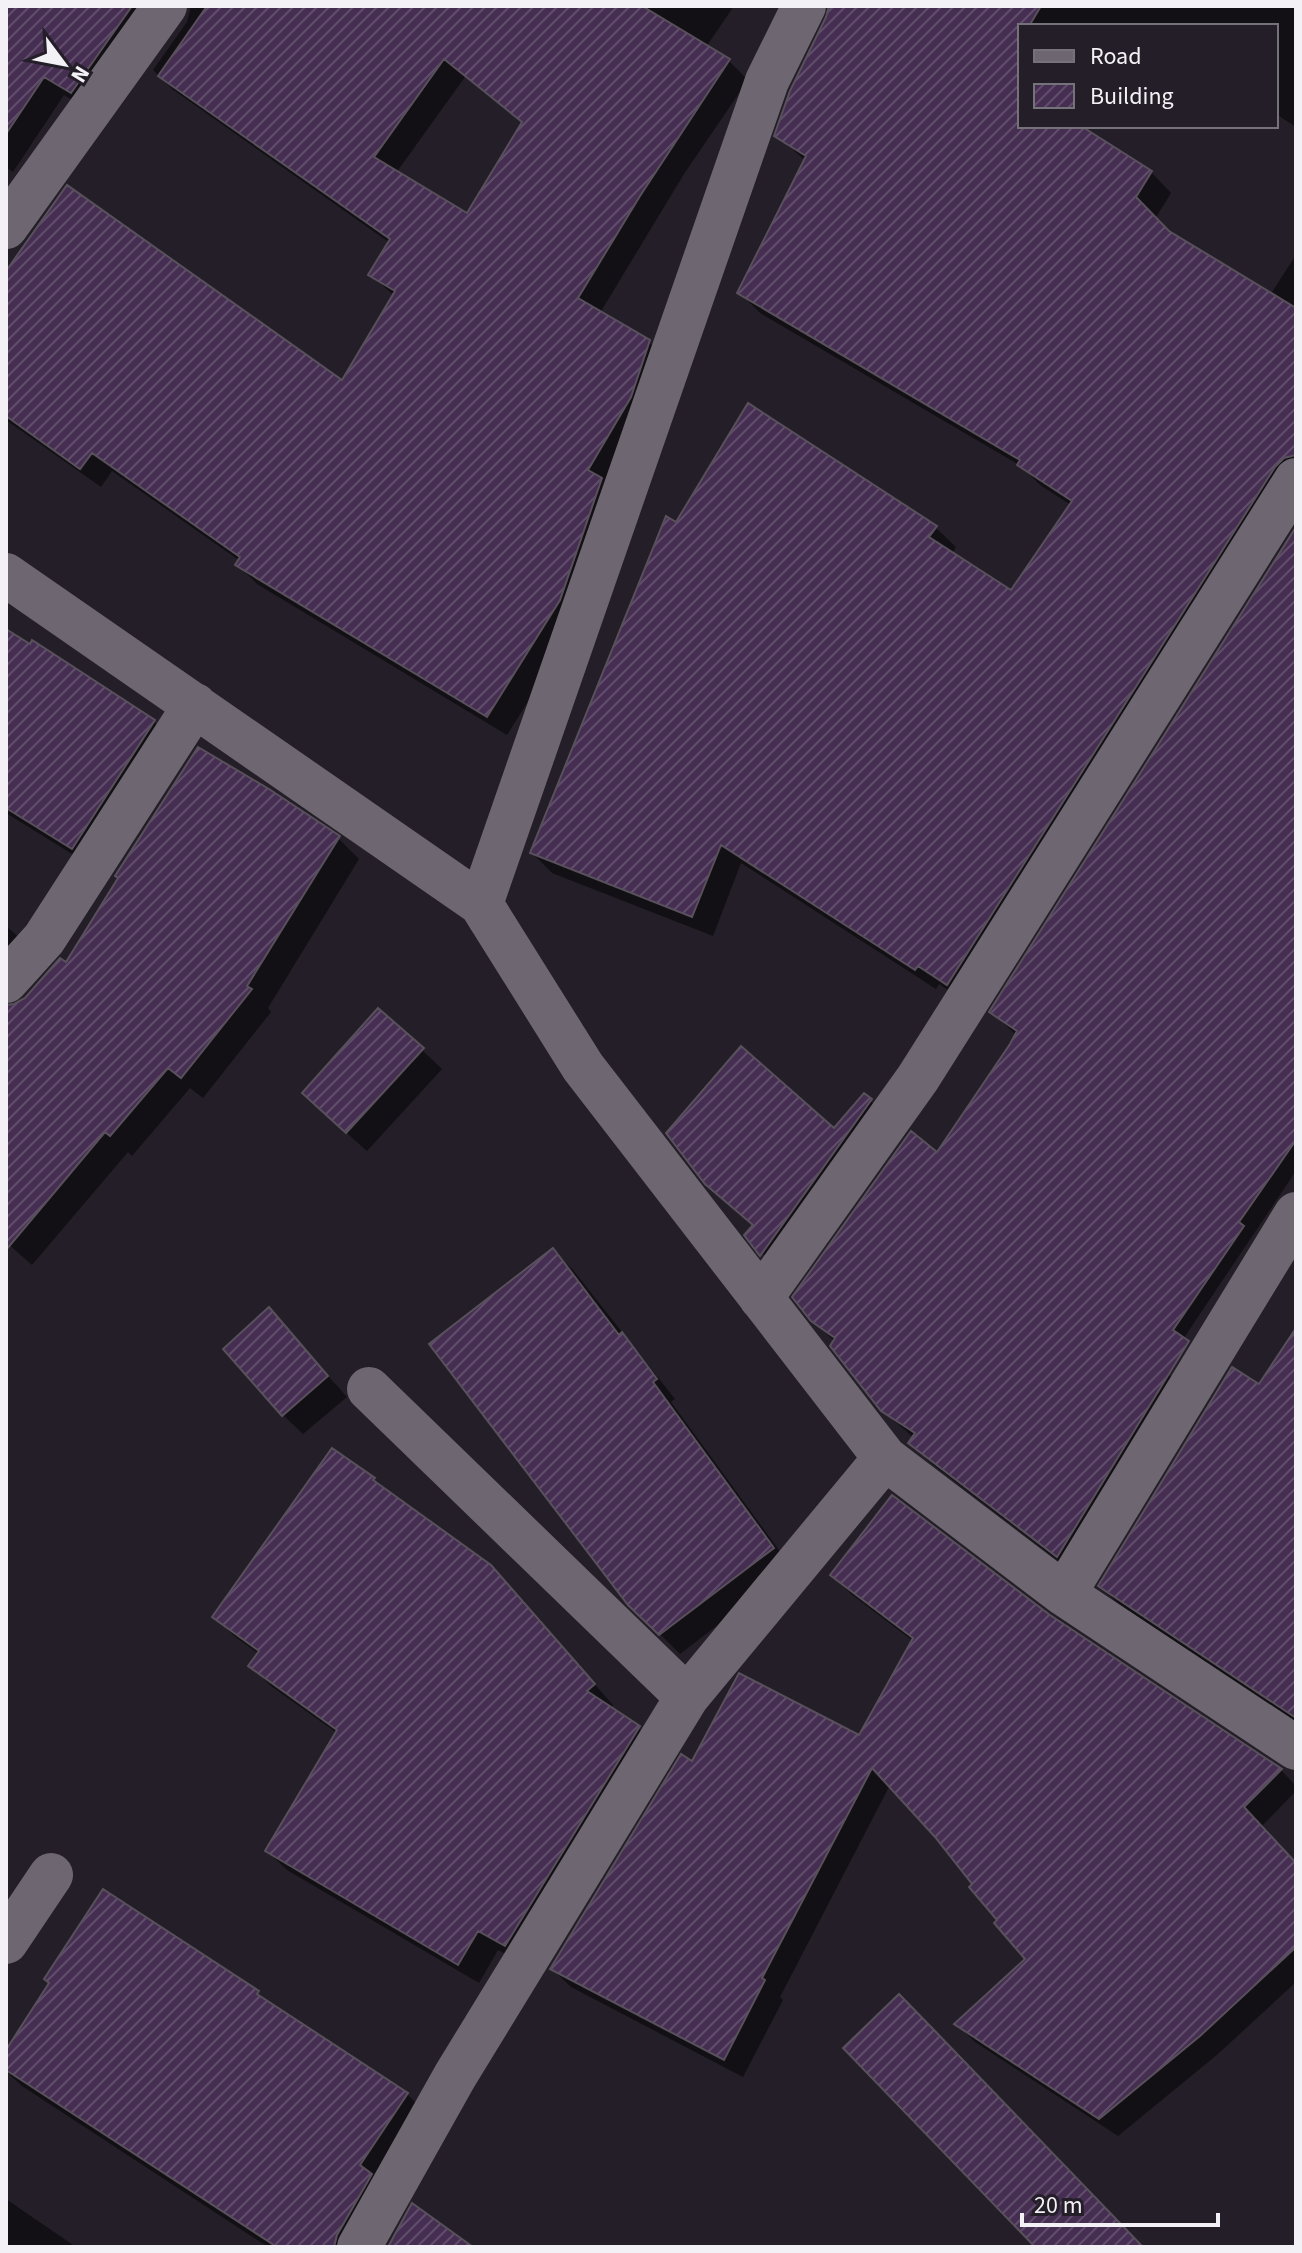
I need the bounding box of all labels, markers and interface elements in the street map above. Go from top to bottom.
north arrow [24,24,104,104]
legend [1018,24,1278,128]
text: Road [1090,39,1142,74]
text: N [63,59,98,89]
text: Building [1090,79,1174,114]
scale bar [1022,2177,1218,2227]
text: 20 m [1034,2188,1083,2223]

